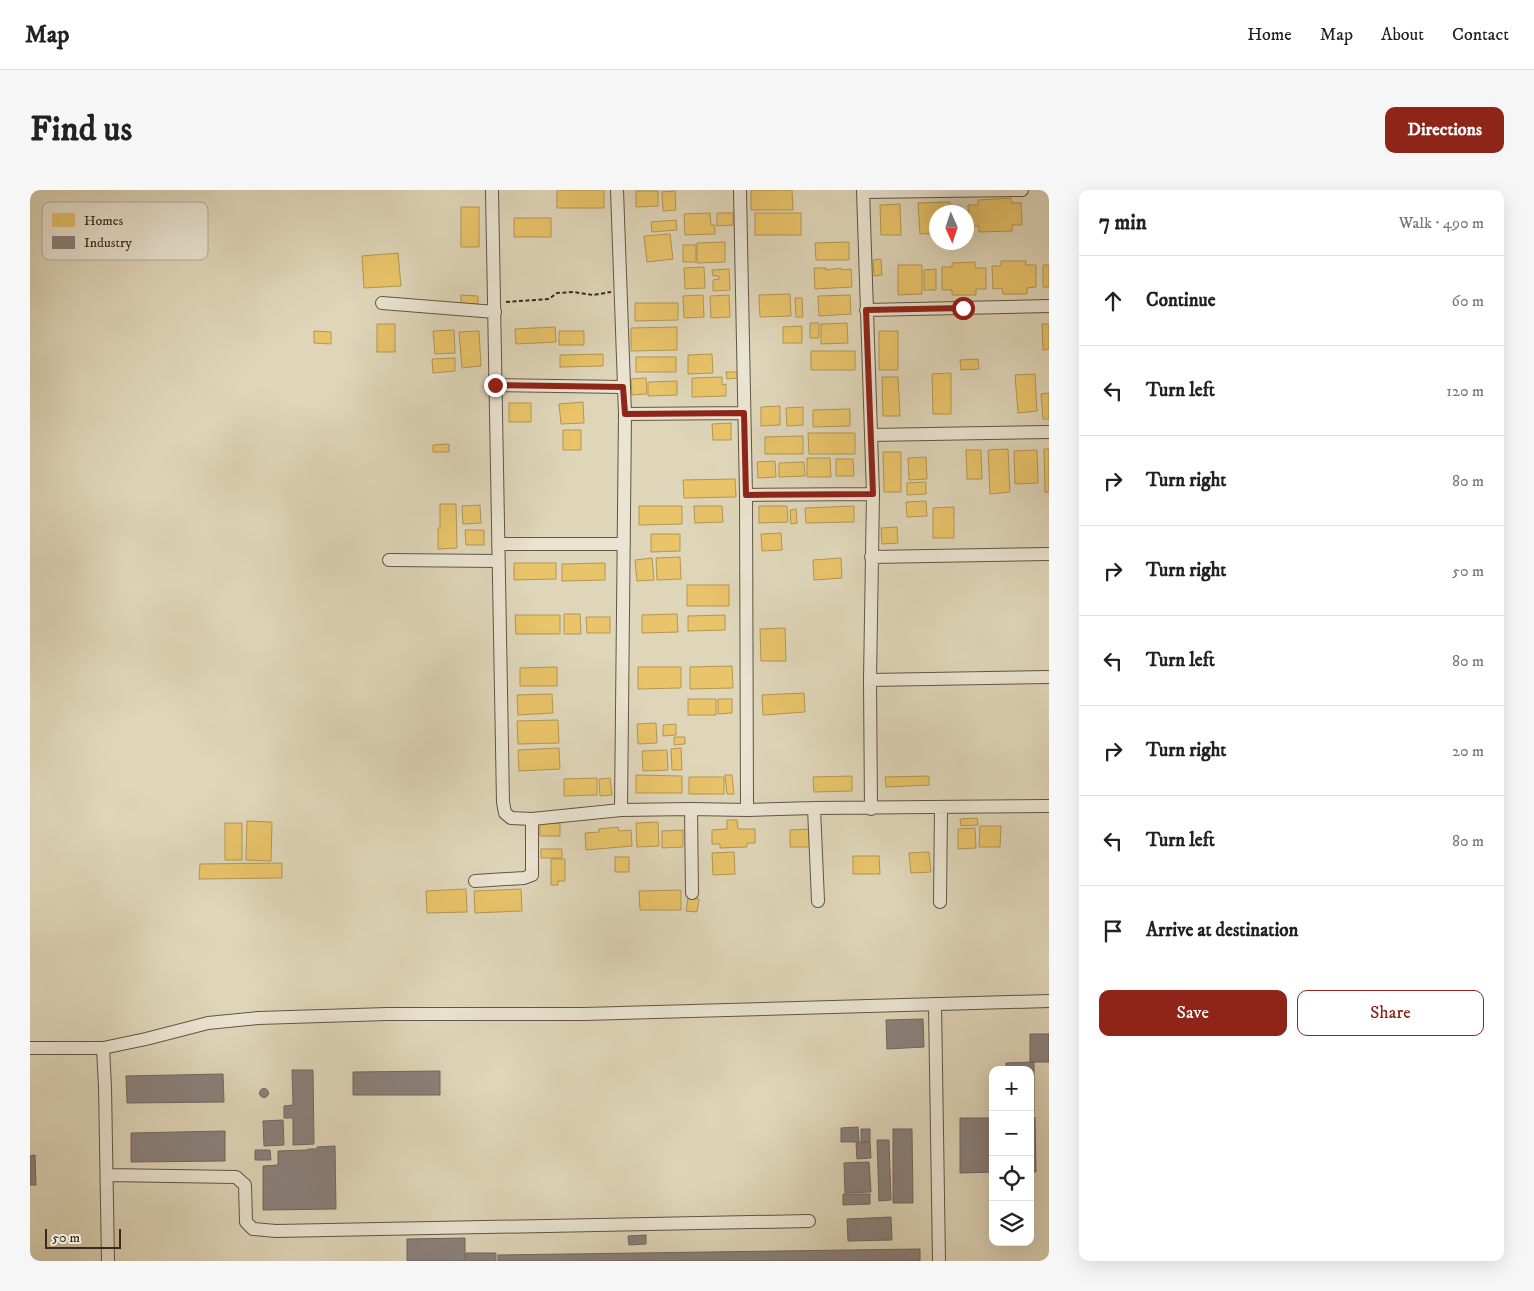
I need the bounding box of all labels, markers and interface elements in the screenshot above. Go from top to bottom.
text: Map [25,20,69,50]
text: Home [1247,24,1292,46]
text: Map [1320,24,1353,46]
text: About [1381,24,1424,46]
text: Contact [1452,24,1509,46]
button: Directions [1385,107,1504,153]
text: Find us [30,108,132,152]
legend [42,202,208,260]
north arrow [929,205,974,250]
text: 7 min [1099,210,1147,236]
text: Homes [84,212,124,230]
text: Walk · 490 m [1399,213,1484,233]
text: Industry [84,234,132,252]
icon: ahead [1099,287,1127,315]
text: Continue [1146,289,1216,312]
text: 60 m [1452,291,1484,311]
route start [952,297,975,320]
route end [484,374,507,397]
icon: left [1099,377,1127,405]
text: Turn left [1146,379,1215,402]
text: 120 m [1446,381,1484,401]
icon: right [1099,467,1127,495]
text: Turn right [1146,469,1226,492]
text: 80 m [1452,471,1484,491]
icon: right [1099,557,1127,585]
text: Turn right [1146,559,1226,582]
text: 50 m [1452,561,1484,581]
icon: left [1099,647,1127,675]
text: Turn left [1146,649,1215,672]
text: 80 m [1452,651,1484,671]
icon: right [1099,737,1127,765]
text: Turn right [1146,739,1226,762]
text: 20 m [1452,741,1484,761]
icon: left [1099,827,1127,855]
text: Turn left [1146,829,1215,852]
text: 80 m [1452,831,1484,851]
icon: arrive [1099,917,1127,945]
text: Arrive at destination [1146,919,1298,942]
button: Save [1099,990,1287,1036]
button: Share [1297,990,1484,1036]
map controls [989,1066,1034,1246]
button: + [989,1066,1034,1111]
button: − [989,1111,1034,1156]
button: locate [989,1156,1034,1201]
button: layers [989,1201,1034,1246]
scale bar [45,1226,121,1249]
text: 50 m [52,1229,80,1247]

